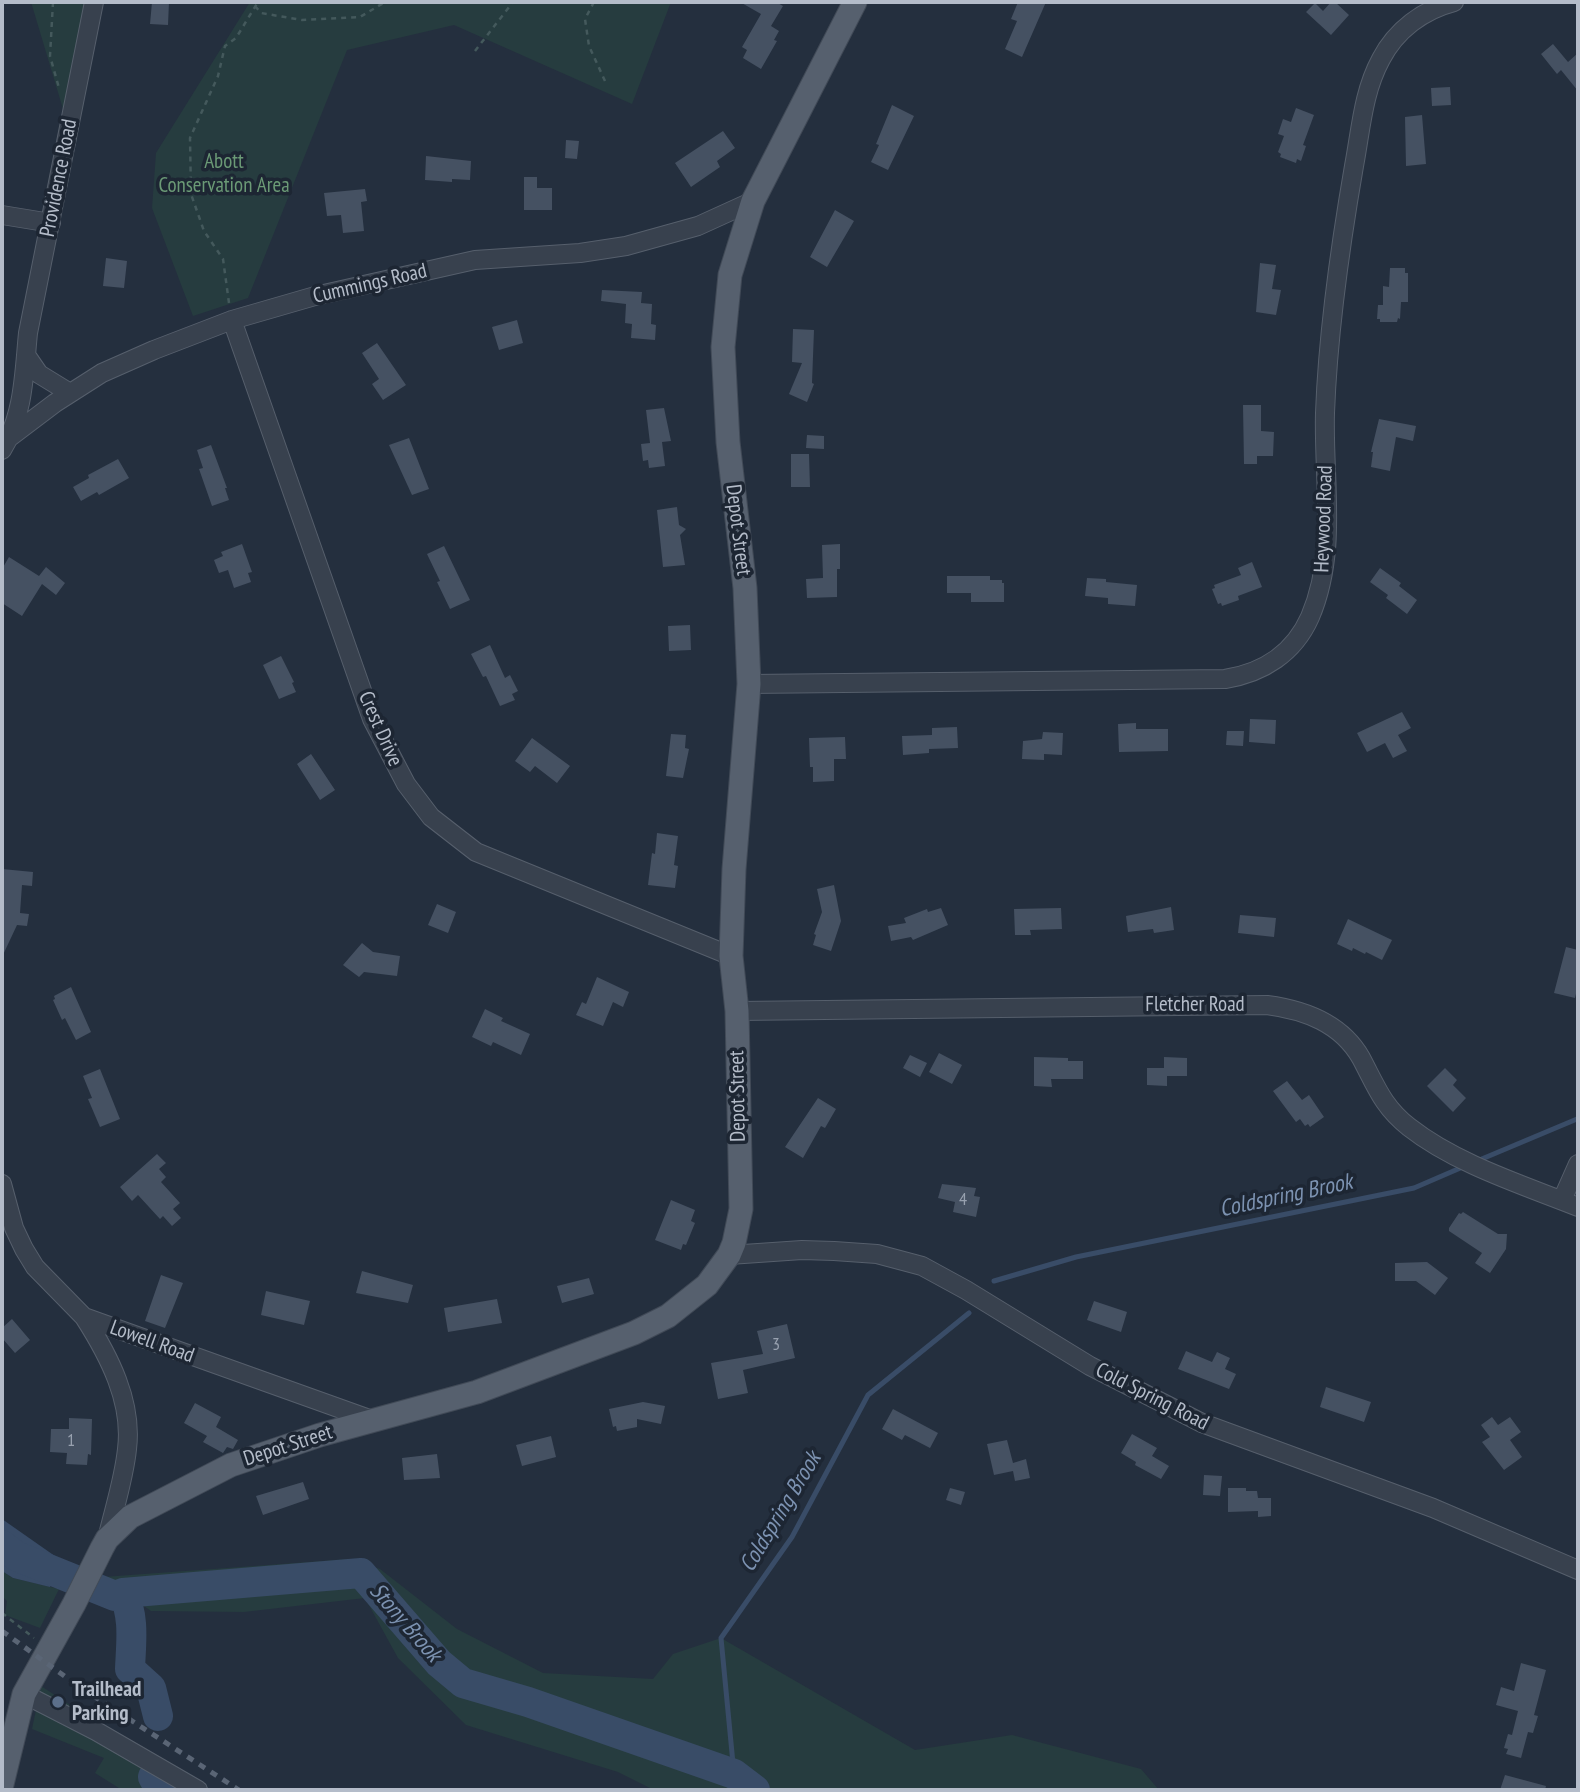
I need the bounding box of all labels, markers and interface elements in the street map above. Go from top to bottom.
street label: Providence Road [35,117,83,239]
park label: Abott Conservation Area [158,149,290,199]
street label: Cummings Road [311,259,429,309]
street label: Heywood Road [1310,465,1338,573]
street label: Depot Street [720,483,756,577]
street label: Crest Drive [352,688,408,770]
street label: Fletcher Road [1145,992,1245,1018]
street label: Depot Street [725,1050,751,1142]
water label: Coldspring Brook [1217,1168,1355,1224]
house number: 4 [959,1189,967,1211]
street label: Lowell Road [107,1315,197,1369]
house number: 3 [772,1334,780,1356]
street label: Cold Spring Road [1091,1358,1213,1436]
street label: Depot Street [241,1420,335,1472]
house number: 1 [67,1430,75,1452]
water label: Coldspring Brook [734,1447,828,1577]
water label: Stony Brook [363,1578,447,1668]
place label: Trailhead Parking [72,1677,141,1727]
marker: Trailhead Parking [50,1694,66,1710]

